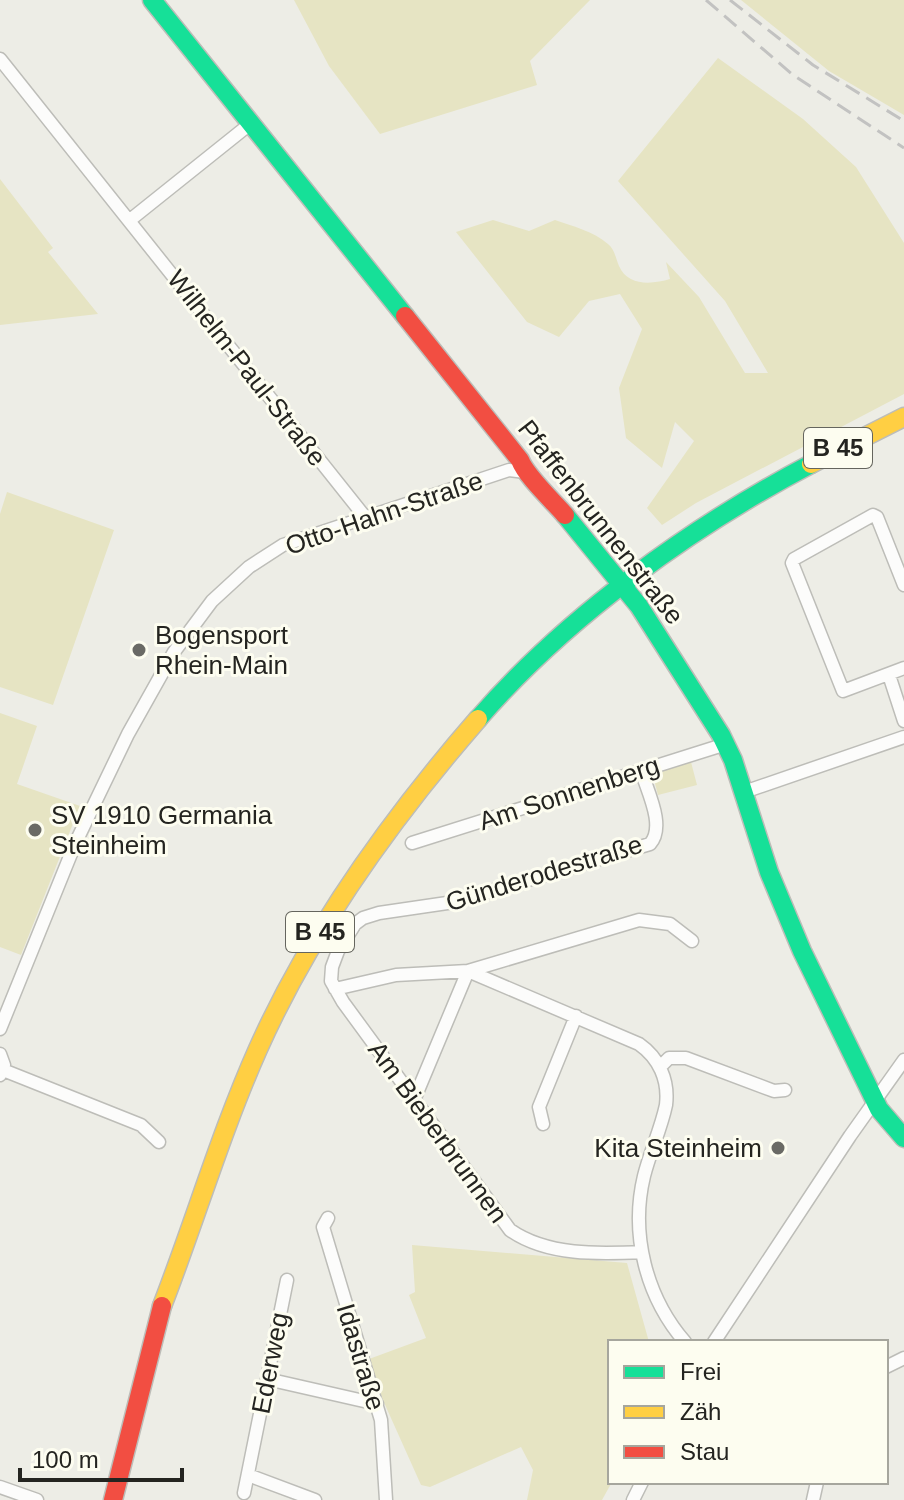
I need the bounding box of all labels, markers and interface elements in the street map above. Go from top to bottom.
street label: Wilhelm-Paul-Straße [161,264,333,472]
street label: Pfaffenbrunnenstraße [512,414,690,630]
road number: B 45 [804,428,872,468]
street label: Otto-Hahn-Straße [281,465,487,561]
place label: Bogensport Rhein-Main [155,620,289,680]
marker: Bogensport Rhein-Main [130,641,148,659]
street label: Am Sonnenberg [475,750,663,836]
place label: SV 1910 Germania Steinheim [51,800,273,860]
marker: SV 1910 Germania Steinheim [26,821,44,839]
street label: Günderodestraße [442,829,646,917]
road number: B 45 [286,912,354,952]
street label: Am Bieberbrunnen [362,1035,514,1229]
place label: Kita Steinheim [594,1133,762,1163]
marker: Kita Steinheim [769,1139,787,1157]
street label: Idastraße [331,1300,391,1414]
street label: Ederweg [245,1310,295,1416]
legend [608,1340,888,1484]
text: Frei [680,1358,721,1385]
text: Zäh [680,1398,721,1425]
scale bar [20,1432,182,1482]
text: Stau [680,1438,729,1465]
text: 100 m [32,1446,99,1473]

